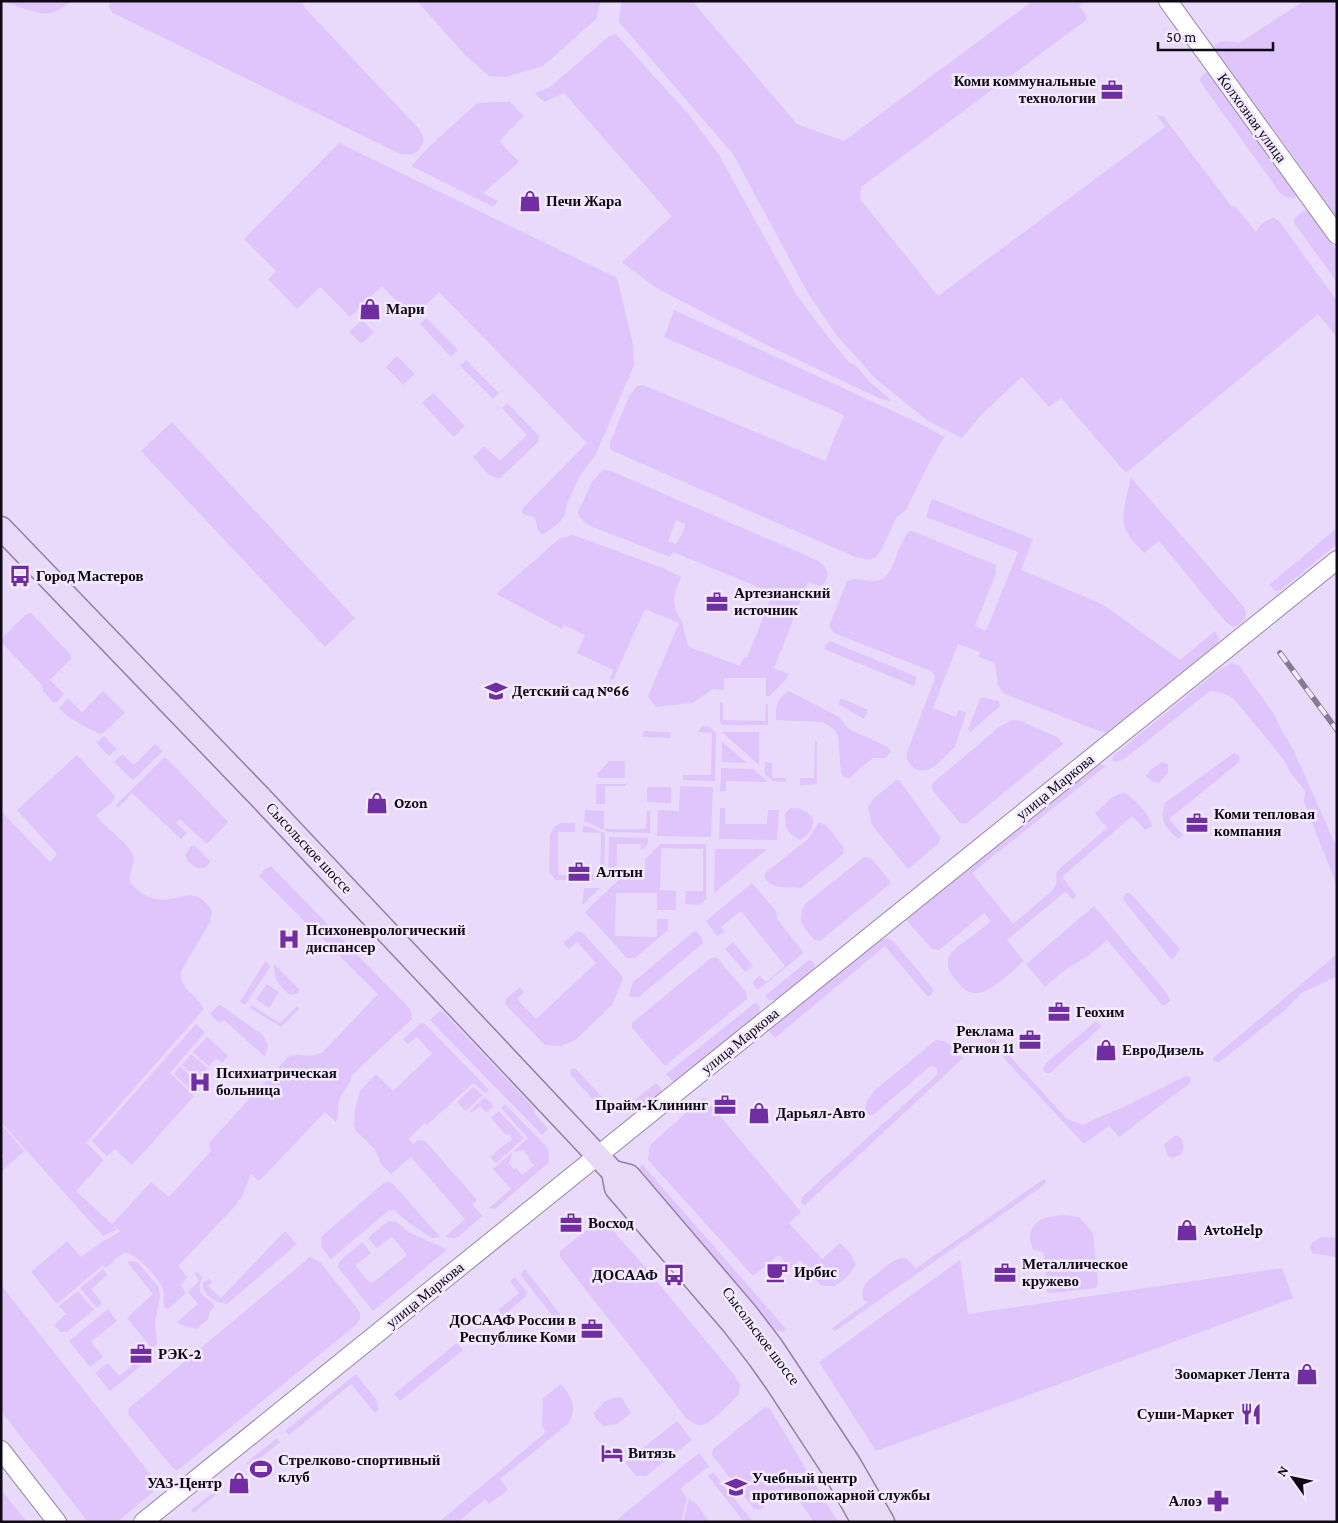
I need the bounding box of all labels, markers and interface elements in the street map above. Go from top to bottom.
scale bar [1158,20,1273,52]
text: 50 m [1166,29,1196,45]
street label: Колхозная улица [1214,70,1290,166]
place label: Коми коммунальные технологии [954,73,1096,106]
office icon: Коми коммунальные технологии [1099,77,1125,103]
shop icon: Печи Жара [517,188,543,214]
place label: Печи Жара [546,193,622,209]
shop icon: Мари [357,296,383,322]
place label: Мари [386,301,425,317]
bus stop icon: Город Мастеров [7,563,33,589]
place label: Город Мастеров [36,568,144,584]
place label: Артезианский источник [734,585,831,618]
office icon: Артезианский источник [704,589,730,615]
school or university icon: Детский сад №66 [483,678,509,704]
place label: Детский сад №66 [512,683,629,699]
street label: улица Маркова [1013,751,1097,823]
shop icon: Ozon [364,790,390,816]
place label: Ozon [394,795,428,811]
street label: Сысольское шоссе [263,799,355,897]
place label: Коми тепловая компания [1214,806,1315,839]
office icon: Коми тепловая компания [1184,810,1210,836]
office icon: Алтын [566,859,592,885]
place label: Алтын [596,864,643,880]
place label: Психоневрологический диспансер [306,922,466,955]
hospital icon: Психоневрологический диспансер [276,926,302,952]
office icon: Геохим [1046,999,1072,1025]
place label: Геохим [1076,1004,1125,1020]
street label: улица Маркова [698,1005,782,1077]
place label: Реклама Регион 11 [953,1023,1014,1056]
office icon: Реклама Регион 11 [1017,1027,1043,1053]
shop icon: ЕвроДизель [1093,1037,1119,1063]
place label: ЕвроДизель [1122,1042,1204,1058]
place label: Психиатрическая больница [216,1065,337,1098]
hospital icon: Психиатрическая больница [187,1069,213,1095]
office icon: Прайм-Клининг [712,1092,738,1118]
place label: Прайм-Клининг [595,1097,708,1113]
shop icon: Дарьял-Авто [746,1100,772,1126]
place label: Дарьял-Авто [776,1105,866,1121]
office icon: Восход [558,1210,584,1236]
place label: Восход [588,1215,634,1231]
shop icon: AvtoHelp [1174,1217,1200,1243]
place label: AvtoHelp [1203,1222,1263,1238]
place label: Металлическое кружево [1022,1256,1128,1289]
street label: улица Маркова [383,1259,467,1331]
cafe icon: Ирбис [764,1259,790,1285]
office icon: Металлическое кружево [992,1260,1018,1286]
bus stop icon: ДОСААФ [661,1262,687,1288]
place label: Ирбис [794,1264,837,1280]
place label: ДОСААФ [592,1267,658,1283]
street label: Сысольское шоссе [719,1284,803,1388]
place label: ДОСААФ России в Республике Коми [449,1312,576,1345]
office icon: ДОСААФ России в Республике Коми [579,1316,605,1342]
office icon: РЭК-2 [128,1341,154,1367]
place label: РЭК-2 [158,1346,202,1362]
shop icon: Зоомаркет Лента [1294,1361,1320,1387]
place label: Зоомаркет Лента [1175,1366,1290,1382]
restaurant icon: Суши-Маркет [1238,1401,1264,1427]
place label: Суши-Маркет [1137,1406,1235,1422]
hotel icon: Витязь [599,1440,625,1466]
place label: Витязь [628,1445,676,1461]
place label: Стрелково-спортивный клуб [278,1452,441,1485]
north arrow [1268,1453,1318,1503]
sports icon: Стрелково-спортивный клуб [248,1456,274,1482]
text: N [1273,1462,1292,1479]
shop icon: УАЗ-Центр [226,1470,252,1496]
place label: Учебный центр противопожарной службы [752,1470,931,1503]
school or university icon: Учебный центр противопожарной службы [723,1474,749,1500]
place label: УАЗ-Центр [147,1475,222,1491]
pharmacy icon: Алоэ [1205,1488,1231,1514]
place label: Алоэ [1169,1493,1202,1509]

